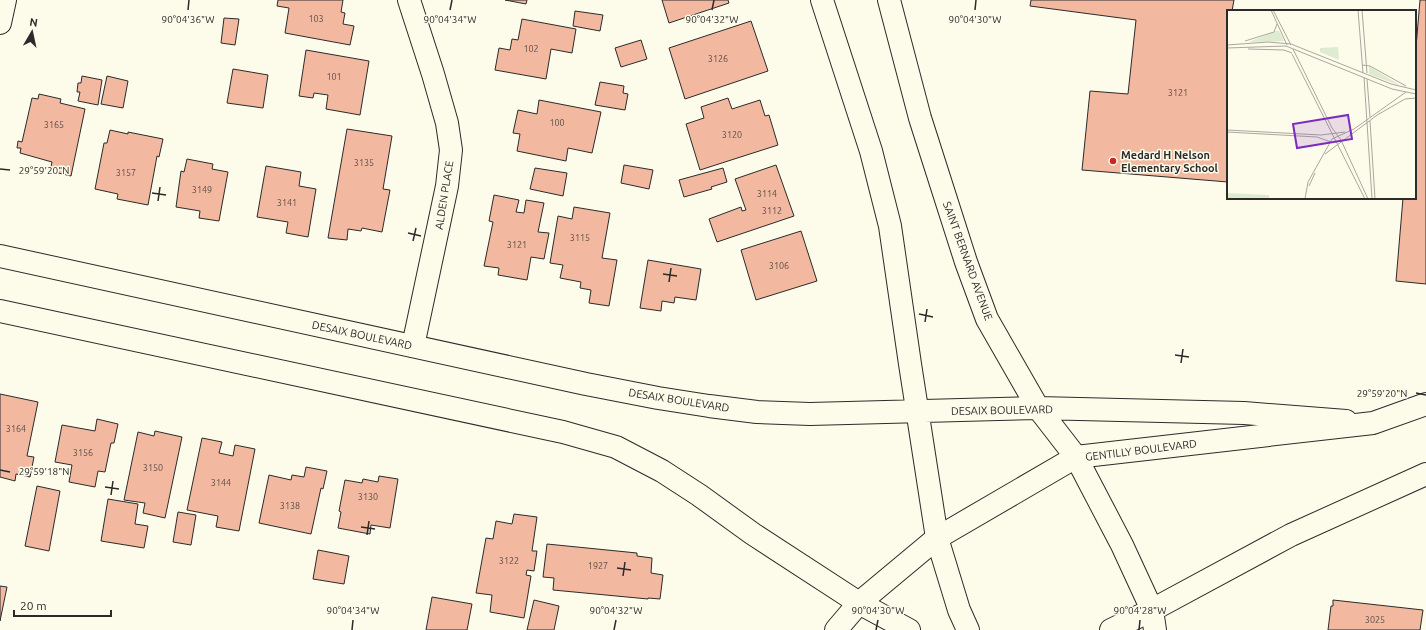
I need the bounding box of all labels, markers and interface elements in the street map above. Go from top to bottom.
inset map [1227,10,1416,199]
north arrow [12,12,52,52]
text: 90°04'36"W [162,14,214,25]
house number: 103 [308,14,324,24]
text: 90°04'34"W [424,14,476,25]
text: 90°04'32"W [686,14,738,25]
text: 90°04'30"W [949,14,1001,25]
text: N [29,16,39,29]
house number: 102 [523,44,539,54]
house number: 3126 [708,54,728,64]
house number: 101 [326,72,342,82]
house number: 3121 [1168,88,1188,98]
house number: 100 [549,118,565,128]
house number: 3165 [44,120,64,130]
house number: 3120 [722,130,742,140]
place label: Medard H Nelson Elementary School [1121,149,1219,174]
marker: Medard H Nelson Elementary School [1108,156,1118,166]
house number: 3135 [354,158,374,168]
street label: ALDEN PLACE [433,160,455,230]
text: 29°59'20"N [19,165,69,176]
house number: 3157 [116,168,136,178]
house number: 3149 [192,185,212,195]
house number: 3114 [757,189,777,199]
house number: 3141 [277,198,297,208]
street label: SAINT BERNARD AVENUE [941,200,995,322]
house number: 3112 [762,206,782,216]
house number: 3115 [570,233,590,243]
house number: 3121 [507,240,527,250]
house number: 3106 [769,261,789,271]
street label: DESAIX BOULEVARD [311,319,413,352]
street label: DESAIX BOULEVARD [628,386,731,414]
text: 29°59'20"N [1357,388,1407,399]
street label: DESAIX BOULEVARD [951,403,1053,417]
house number: 3164 [6,424,26,434]
street label: GENTILLY BOULEVARD [1085,437,1198,463]
house number: 3156 [73,448,93,458]
house number: 3150 [143,463,163,473]
text: 29°59'18"N [19,466,69,477]
house number: 3144 [211,478,231,488]
house number: 3130 [358,492,378,502]
house number: 3138 [280,501,300,511]
house number: 3122 [499,556,519,566]
house number: 1927 [588,561,608,571]
scale bar [14,592,111,618]
text: 20 m [20,599,47,612]
text: 90°04'34"W [327,605,379,616]
text: 90°04'32"W [590,605,642,616]
text: 90°04'30"W [852,605,904,616]
text: 90°04'28"W [1114,605,1166,616]
house number: 3025 [1365,615,1385,625]

